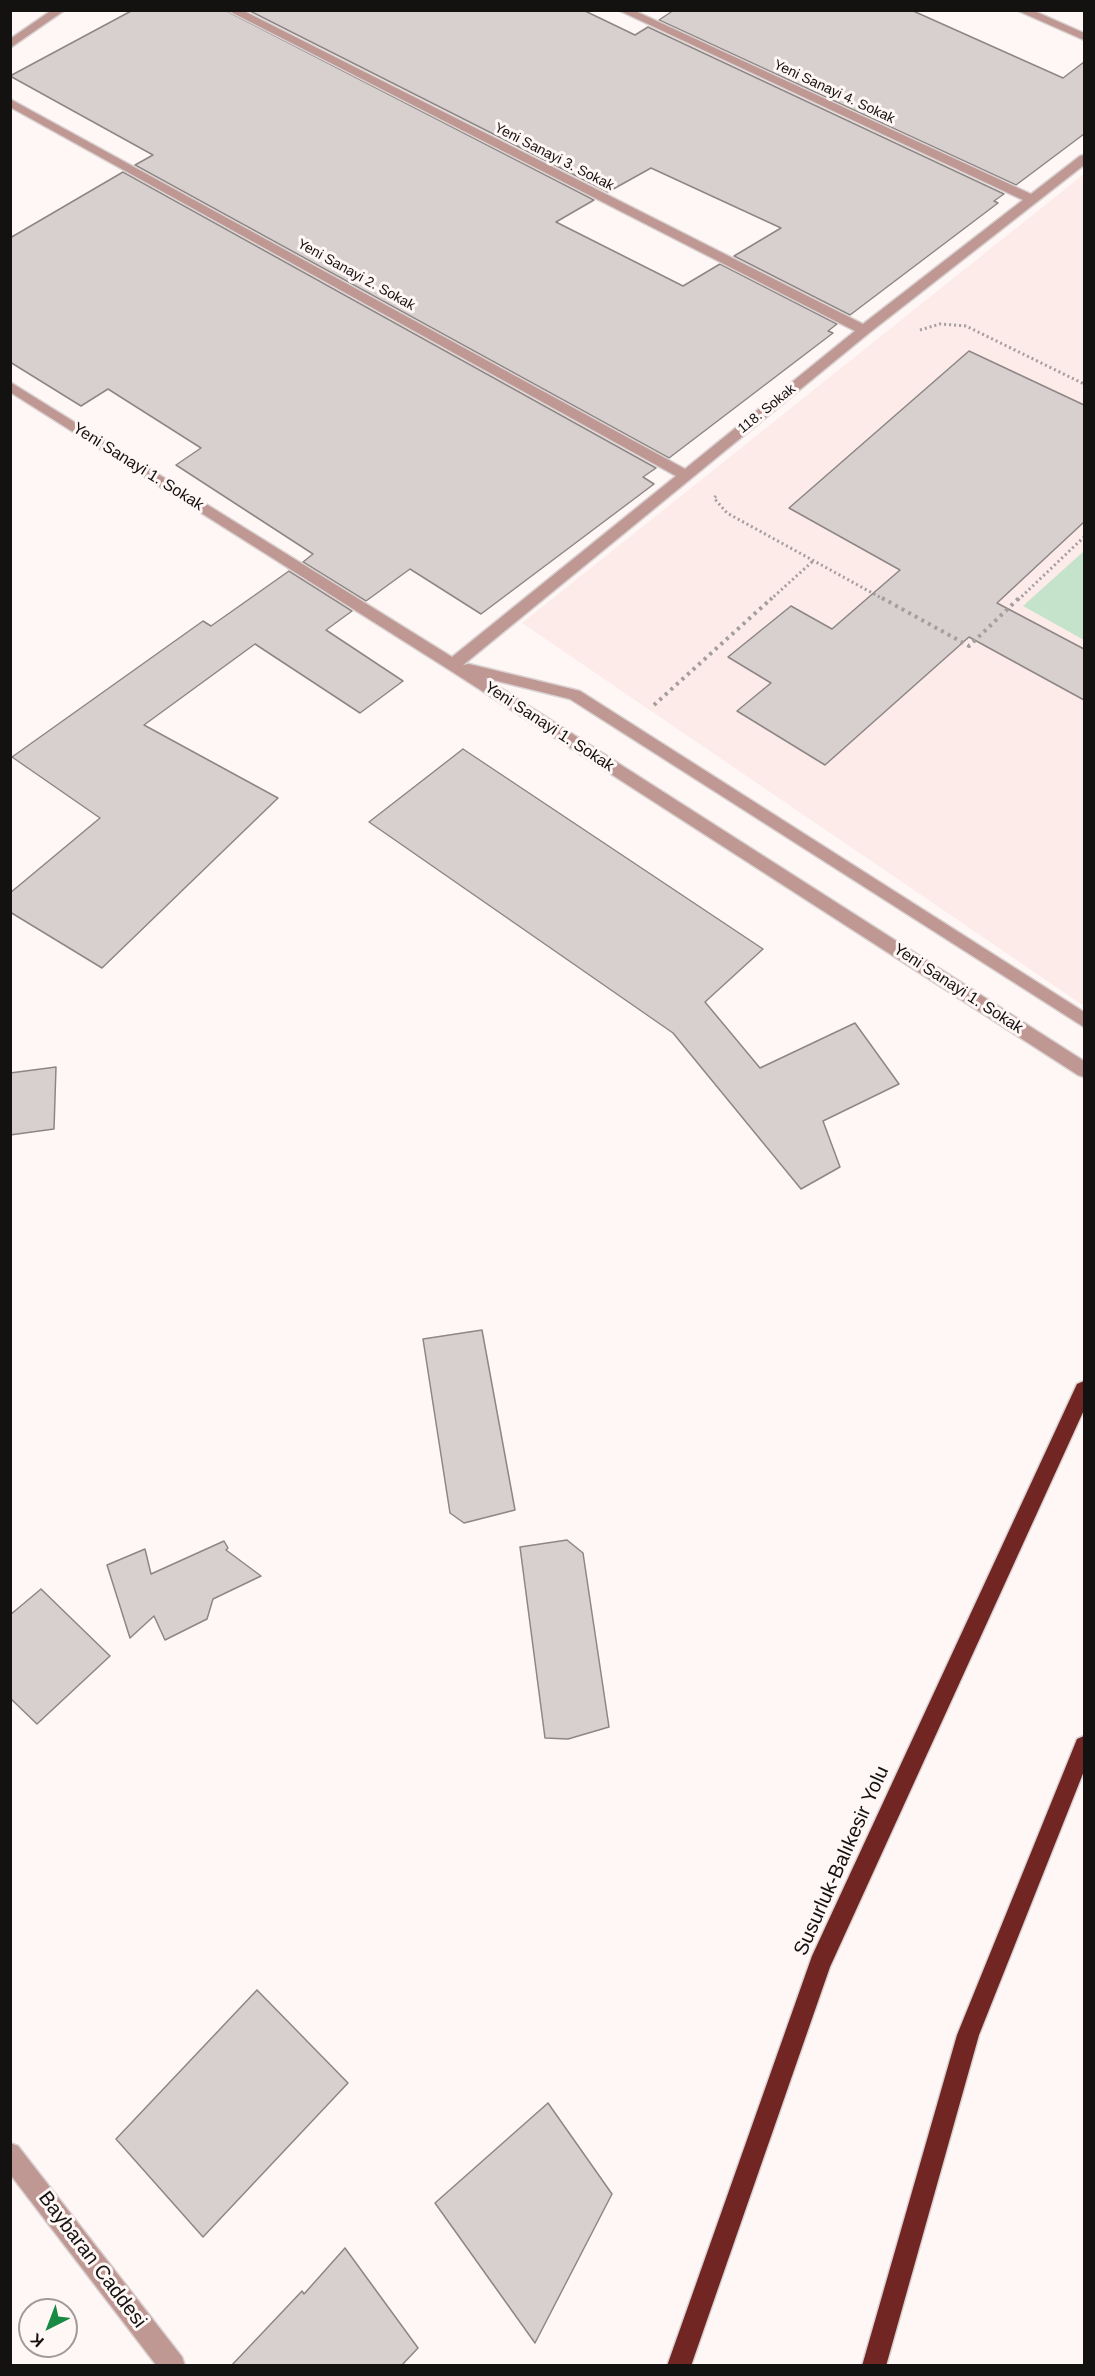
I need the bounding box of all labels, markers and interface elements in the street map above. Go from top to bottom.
street label: Yeni Sanayi 4. Sokak [771,57,897,127]
street label: Yeni Sanayi 3. Sokak [491,120,617,194]
street label: Yeni Sanayi 2. Sokak [294,236,418,314]
street label: 118. Sokak [735,381,799,437]
street label: Yeni Sanayi 1. Sokak [69,419,207,515]
street label: Yeni Sanayi 1. Sokak [481,678,617,776]
street label: Yeni Sanayi 1. Sokak [890,940,1026,1038]
street label: Susurluk-Balıkesir Yolu [789,1763,895,1959]
street label: Baybaran Caddesi [33,2187,151,2333]
north arrow [18,2298,78,2358]
text: K [27,2330,47,2350]

